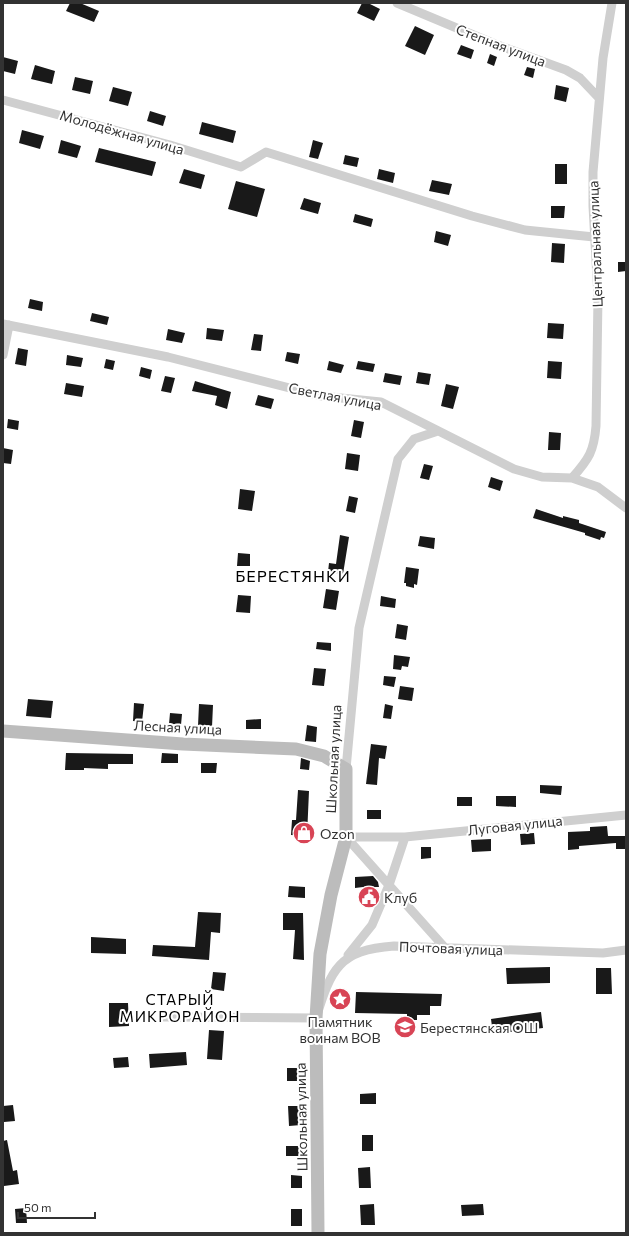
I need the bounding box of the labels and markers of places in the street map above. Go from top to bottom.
shop icon: Ozon [291,820,317,846]
place label: Ozon [320,825,355,842]
public building icon: Клуб [356,884,382,910]
place label: Клуб [384,889,417,906]
place icon: Памятник воинам ВОВ [327,986,353,1012]
place label: Памятник воинам ВОВ [299,1013,381,1046]
school or university icon: Берестянская ОШ [392,1014,418,1040]
place label: Берестянская ОШ [420,1019,538,1036]

